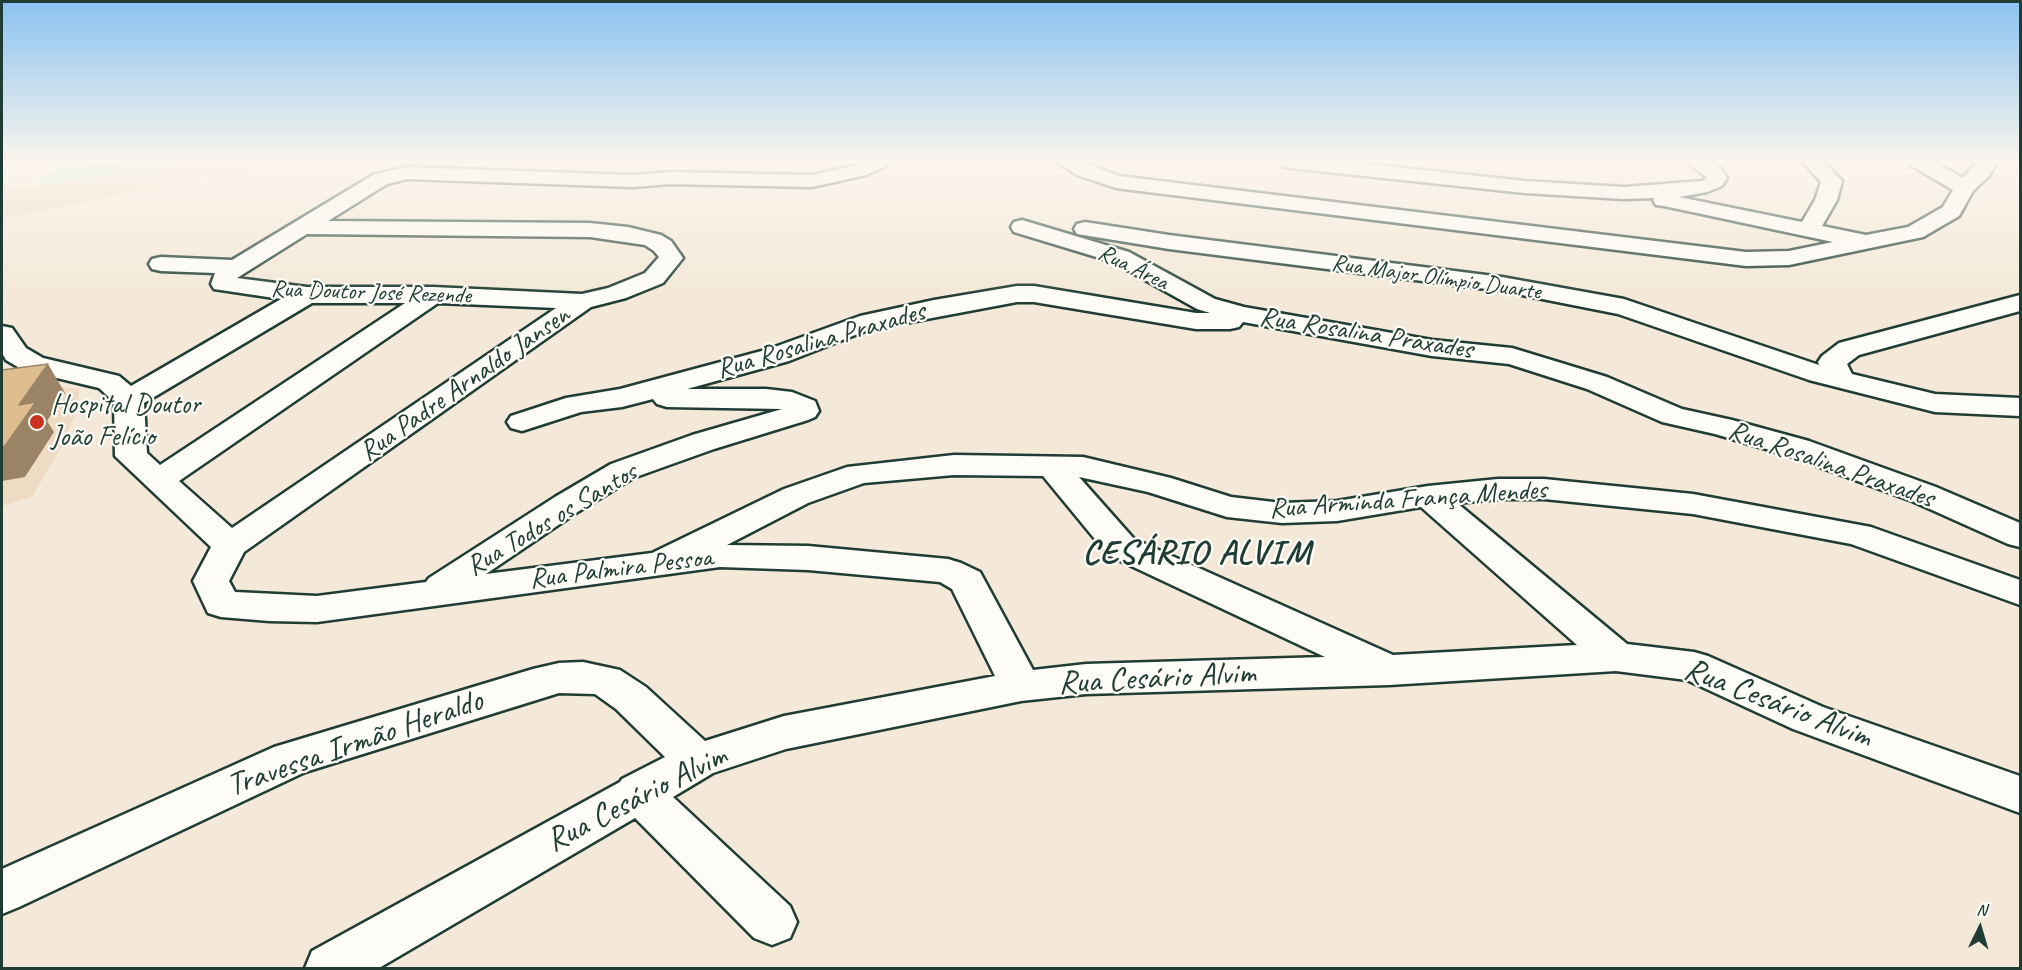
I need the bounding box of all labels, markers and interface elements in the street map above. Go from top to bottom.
street label: Rua Área [1093,239,1173,297]
street label: Rua Major Olímpio Duarte [1330,249,1542,307]
street label: Rua Doutor José Rezende [271,275,471,311]
street label: Rua Rosalina Praxades [713,295,929,387]
street label: Rua Padre Arnaldo Jansen [353,299,577,469]
street label: Rua Rosalina Praxades [1257,301,1475,367]
place label: Hospital Doutor João Felício [51,389,200,455]
marker: Hospital Doutor João Felício [28,413,46,431]
street label: Rua Rosalina Praxades [1724,414,1938,516]
street label: Rua Todos os Santos [461,456,643,584]
street label: Rua Arminda França Mendes [1268,474,1548,526]
district label: CESÁRIO ALVIM [1082,534,1312,574]
street label: Rua Palmira Pessoa [528,541,714,597]
street label: Rua Cesário Alvim [1679,650,1877,758]
street label: Rua Cesário Alvim [1057,654,1257,704]
street label: Travessa Irmão Heraldo [222,682,488,806]
street label: Rua Cesário Alvim [540,736,734,862]
north arrow [1950,898,2010,958]
text: N [1976,900,1987,920]

